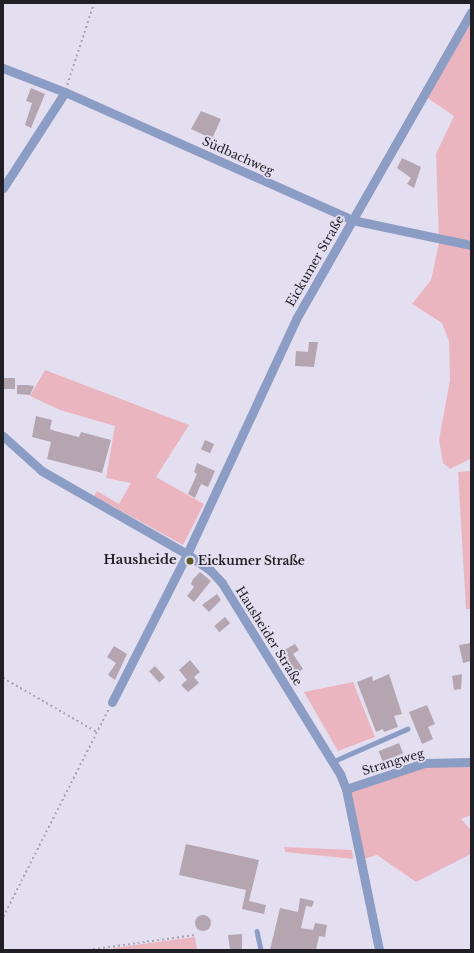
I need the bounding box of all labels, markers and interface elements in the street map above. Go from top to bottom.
street label: Südbachweg [200,134,276,178]
street label: Eickumer Straße [283,213,347,309]
district label: Hausheide [103,552,177,568]
place label: Eickumer Straße [198,554,305,568]
marker: Eickumer Straße [185,556,195,566]
street label: Hausheider Straße [233,584,305,688]
street label: Strangweg [360,746,426,778]

